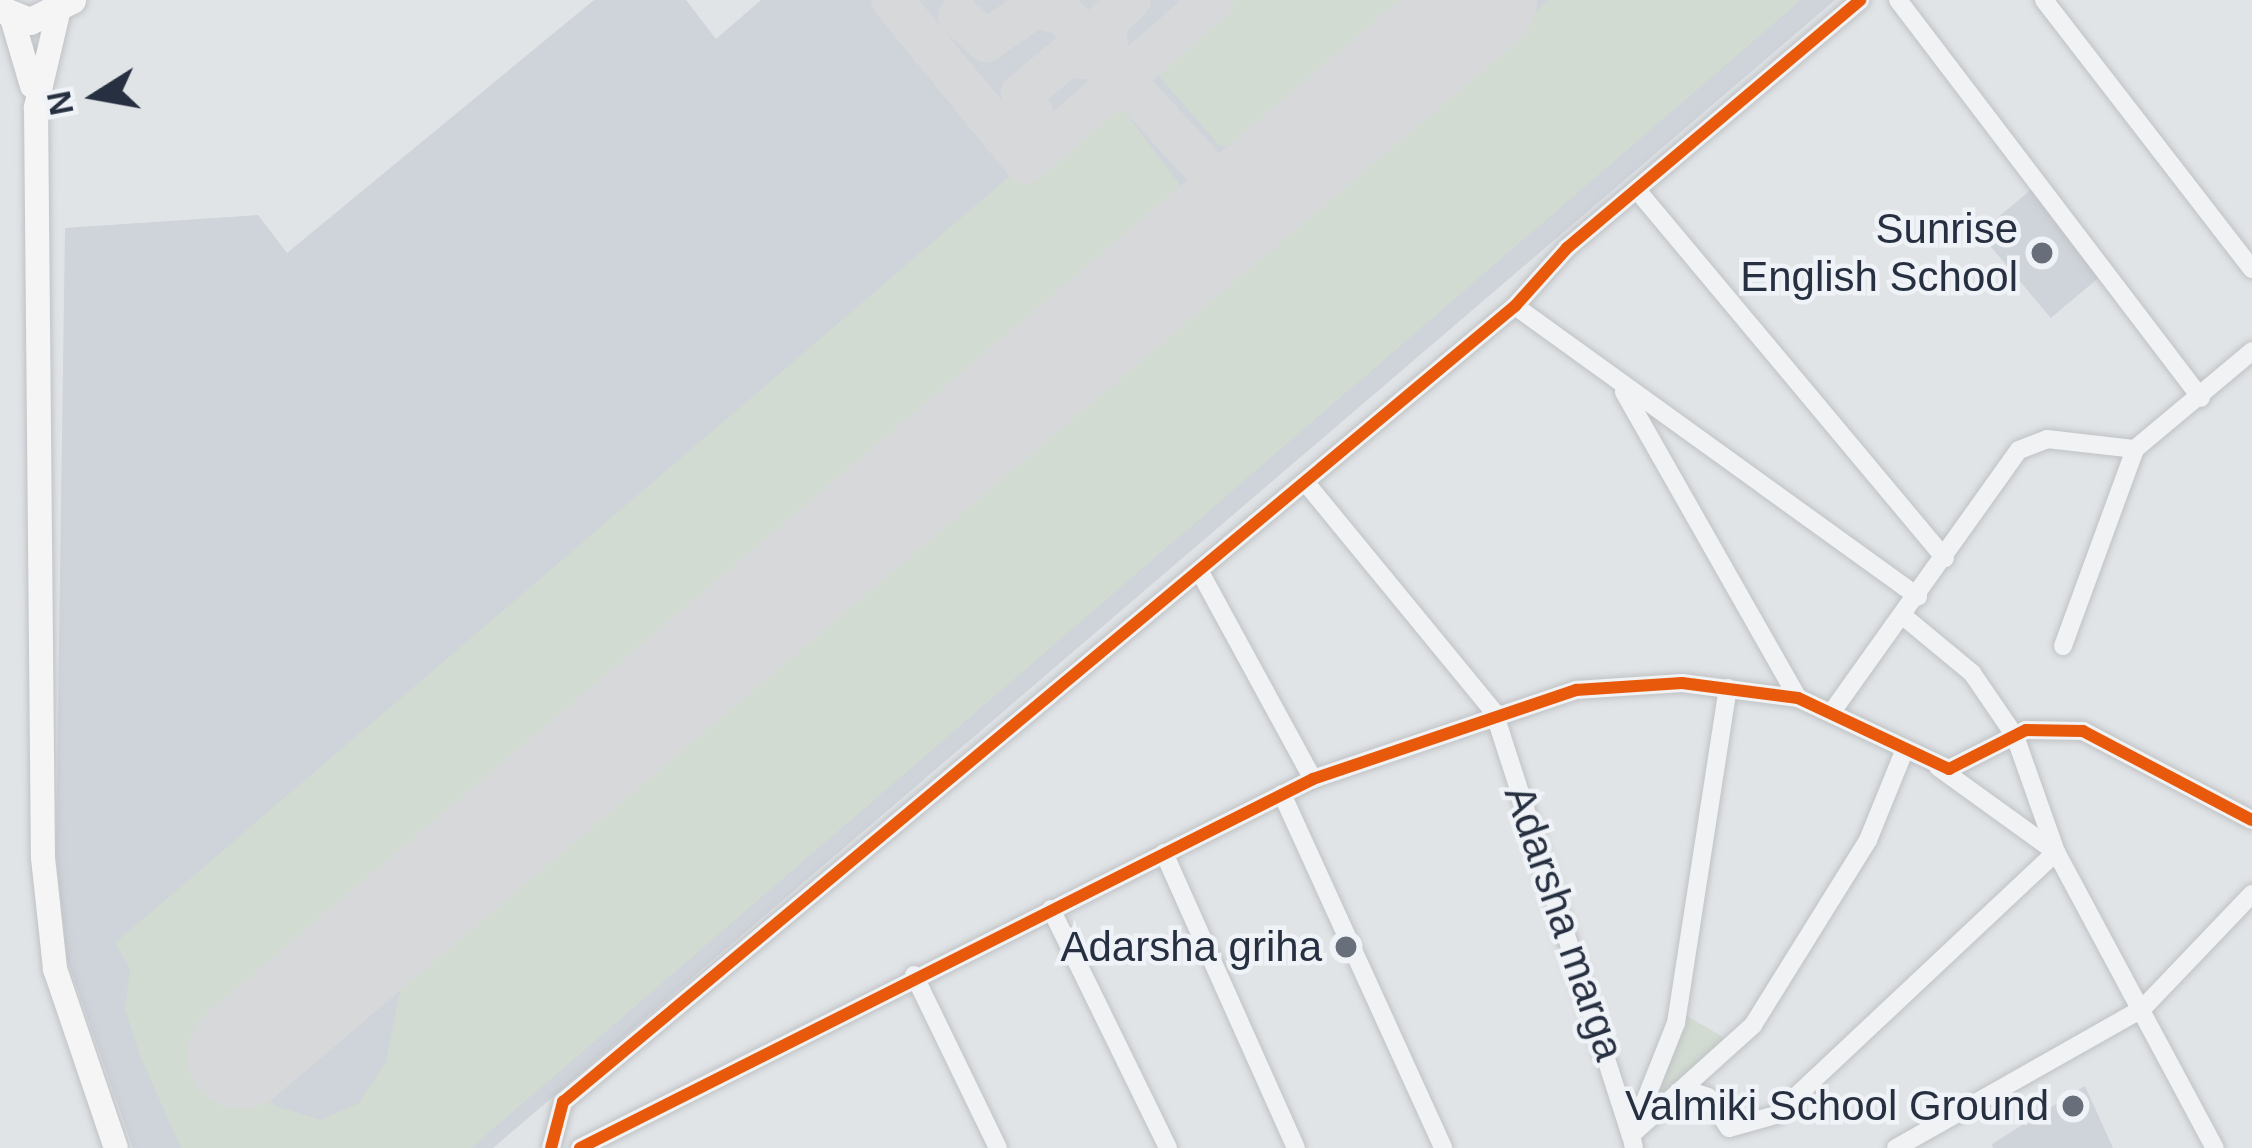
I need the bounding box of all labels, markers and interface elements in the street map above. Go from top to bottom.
north arrow [36,36,156,156]
text: N [40,88,81,118]
place label: Sunrise English School [1740,204,2018,302]
marker: Sunrise English School [2029,240,2055,266]
street label: Adarsha marga [1493,779,1635,1067]
place label: Adarsha griha [1061,922,1322,972]
marker: Adarsha griha [1333,934,1359,960]
place label: Valmiki School Ground [1625,1081,2049,1131]
marker: Valmiki School Ground [2060,1093,2086,1119]

